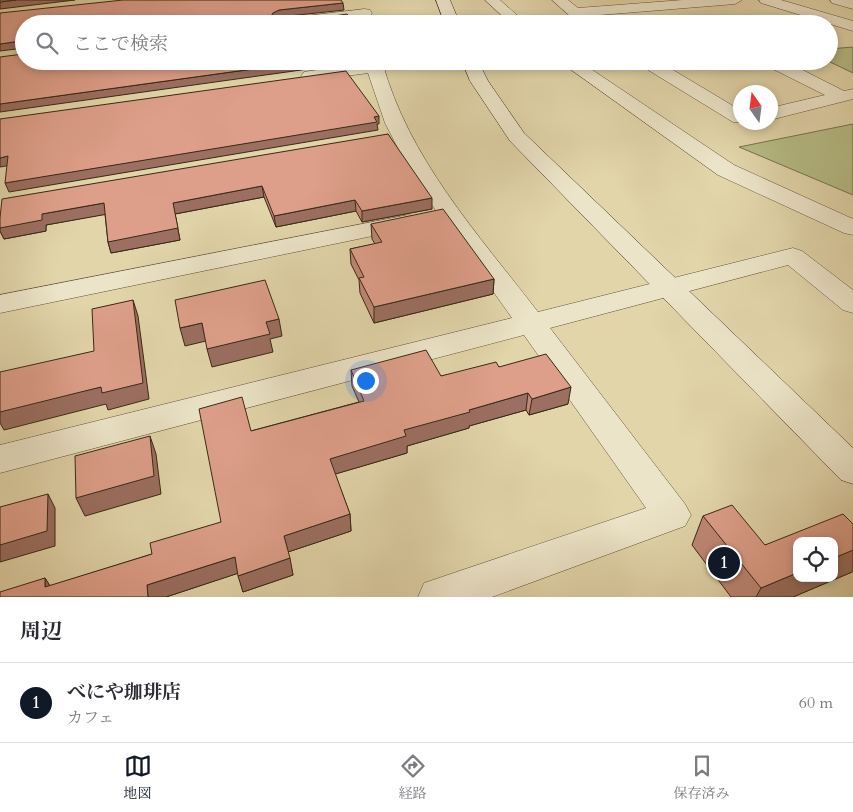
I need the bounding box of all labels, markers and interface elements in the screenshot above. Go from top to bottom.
search box [15,15,838,70]
icon: search [33,29,61,57]
text: ここで検索 [73,31,168,57]
north arrow [733,85,778,130]
your location [353,368,379,394]
map controls [793,537,838,582]
button: locate [793,537,838,582]
pin: 1 [708,544,740,582]
text: 周辺 [20,617,62,646]
text: べにや珈琲店 [67,679,181,705]
text: 1 [32,692,40,714]
text: 60 m [799,692,833,714]
text: カフェ [67,707,114,729]
tab: 地図 [124,752,152,803]
tab: 経路 [399,752,427,803]
tab: 保存済み [674,752,730,803]

